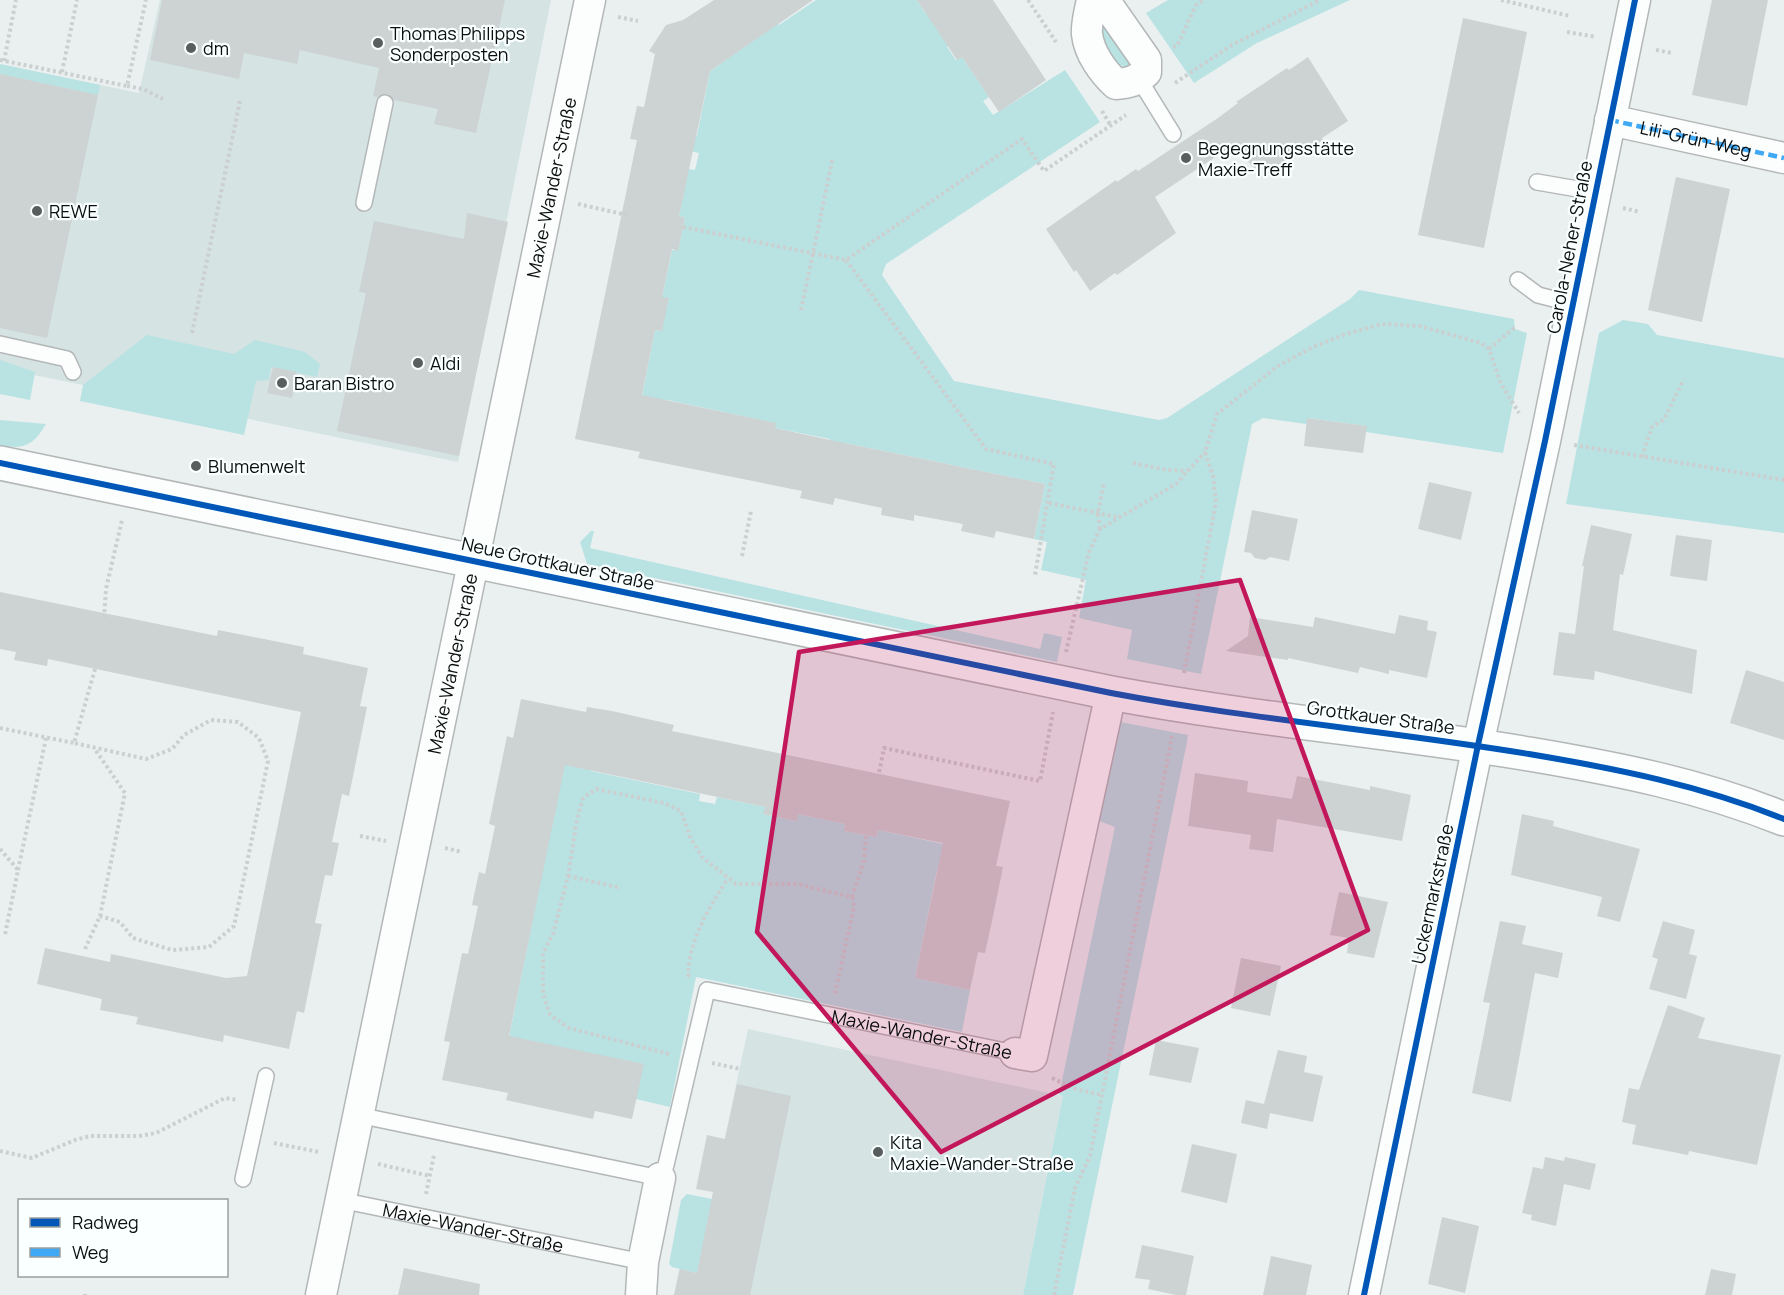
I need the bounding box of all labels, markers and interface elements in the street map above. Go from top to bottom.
place label: Thomas Philipps Sonderposten [390,21,525,66]
place label: dm [203,36,229,60]
marker: Thomas Philipps Sonderposten [371,36,385,50]
marker: dm [184,41,198,55]
street label: Maxie-Wander-Straße [521,95,581,280]
street label: Lili-Grün-Weg [1638,115,1754,163]
place label: Begegnungsstätte Maxie-Treff [1198,136,1354,181]
marker: Begegnungsstätte Maxie-Treff [1179,151,1193,165]
street label: Carola-Neher-Straße [1540,159,1598,335]
place label: REWE [49,199,98,223]
marker: REWE [30,204,44,218]
place label: Aldi [430,351,460,375]
marker: Aldi [411,356,425,370]
place label: Baran Bistro [294,371,394,395]
marker: Baran Bistro [275,376,289,390]
place label: Blumenwelt [208,454,305,478]
marker: Blumenwelt [189,459,203,473]
street label: Neue Grottkauer Straße [459,531,657,595]
street label: Maxie-Wander-Straße [422,571,483,756]
street label: Grottkauer Straße [1306,695,1456,739]
street label: Uckermarkstraße [1405,822,1459,966]
street label: Maxie-Wander-Straße [830,1004,1014,1064]
place label: Kita Maxie-Wander-Straße [890,1130,1074,1175]
marker: Kita Maxie-Wander-Straße [871,1145,885,1159]
street label: Maxie-Wander-Straße [381,1197,566,1257]
legend [18,1199,228,1277]
text: Radweg [72,1210,139,1234]
text: Weg [72,1240,109,1264]

